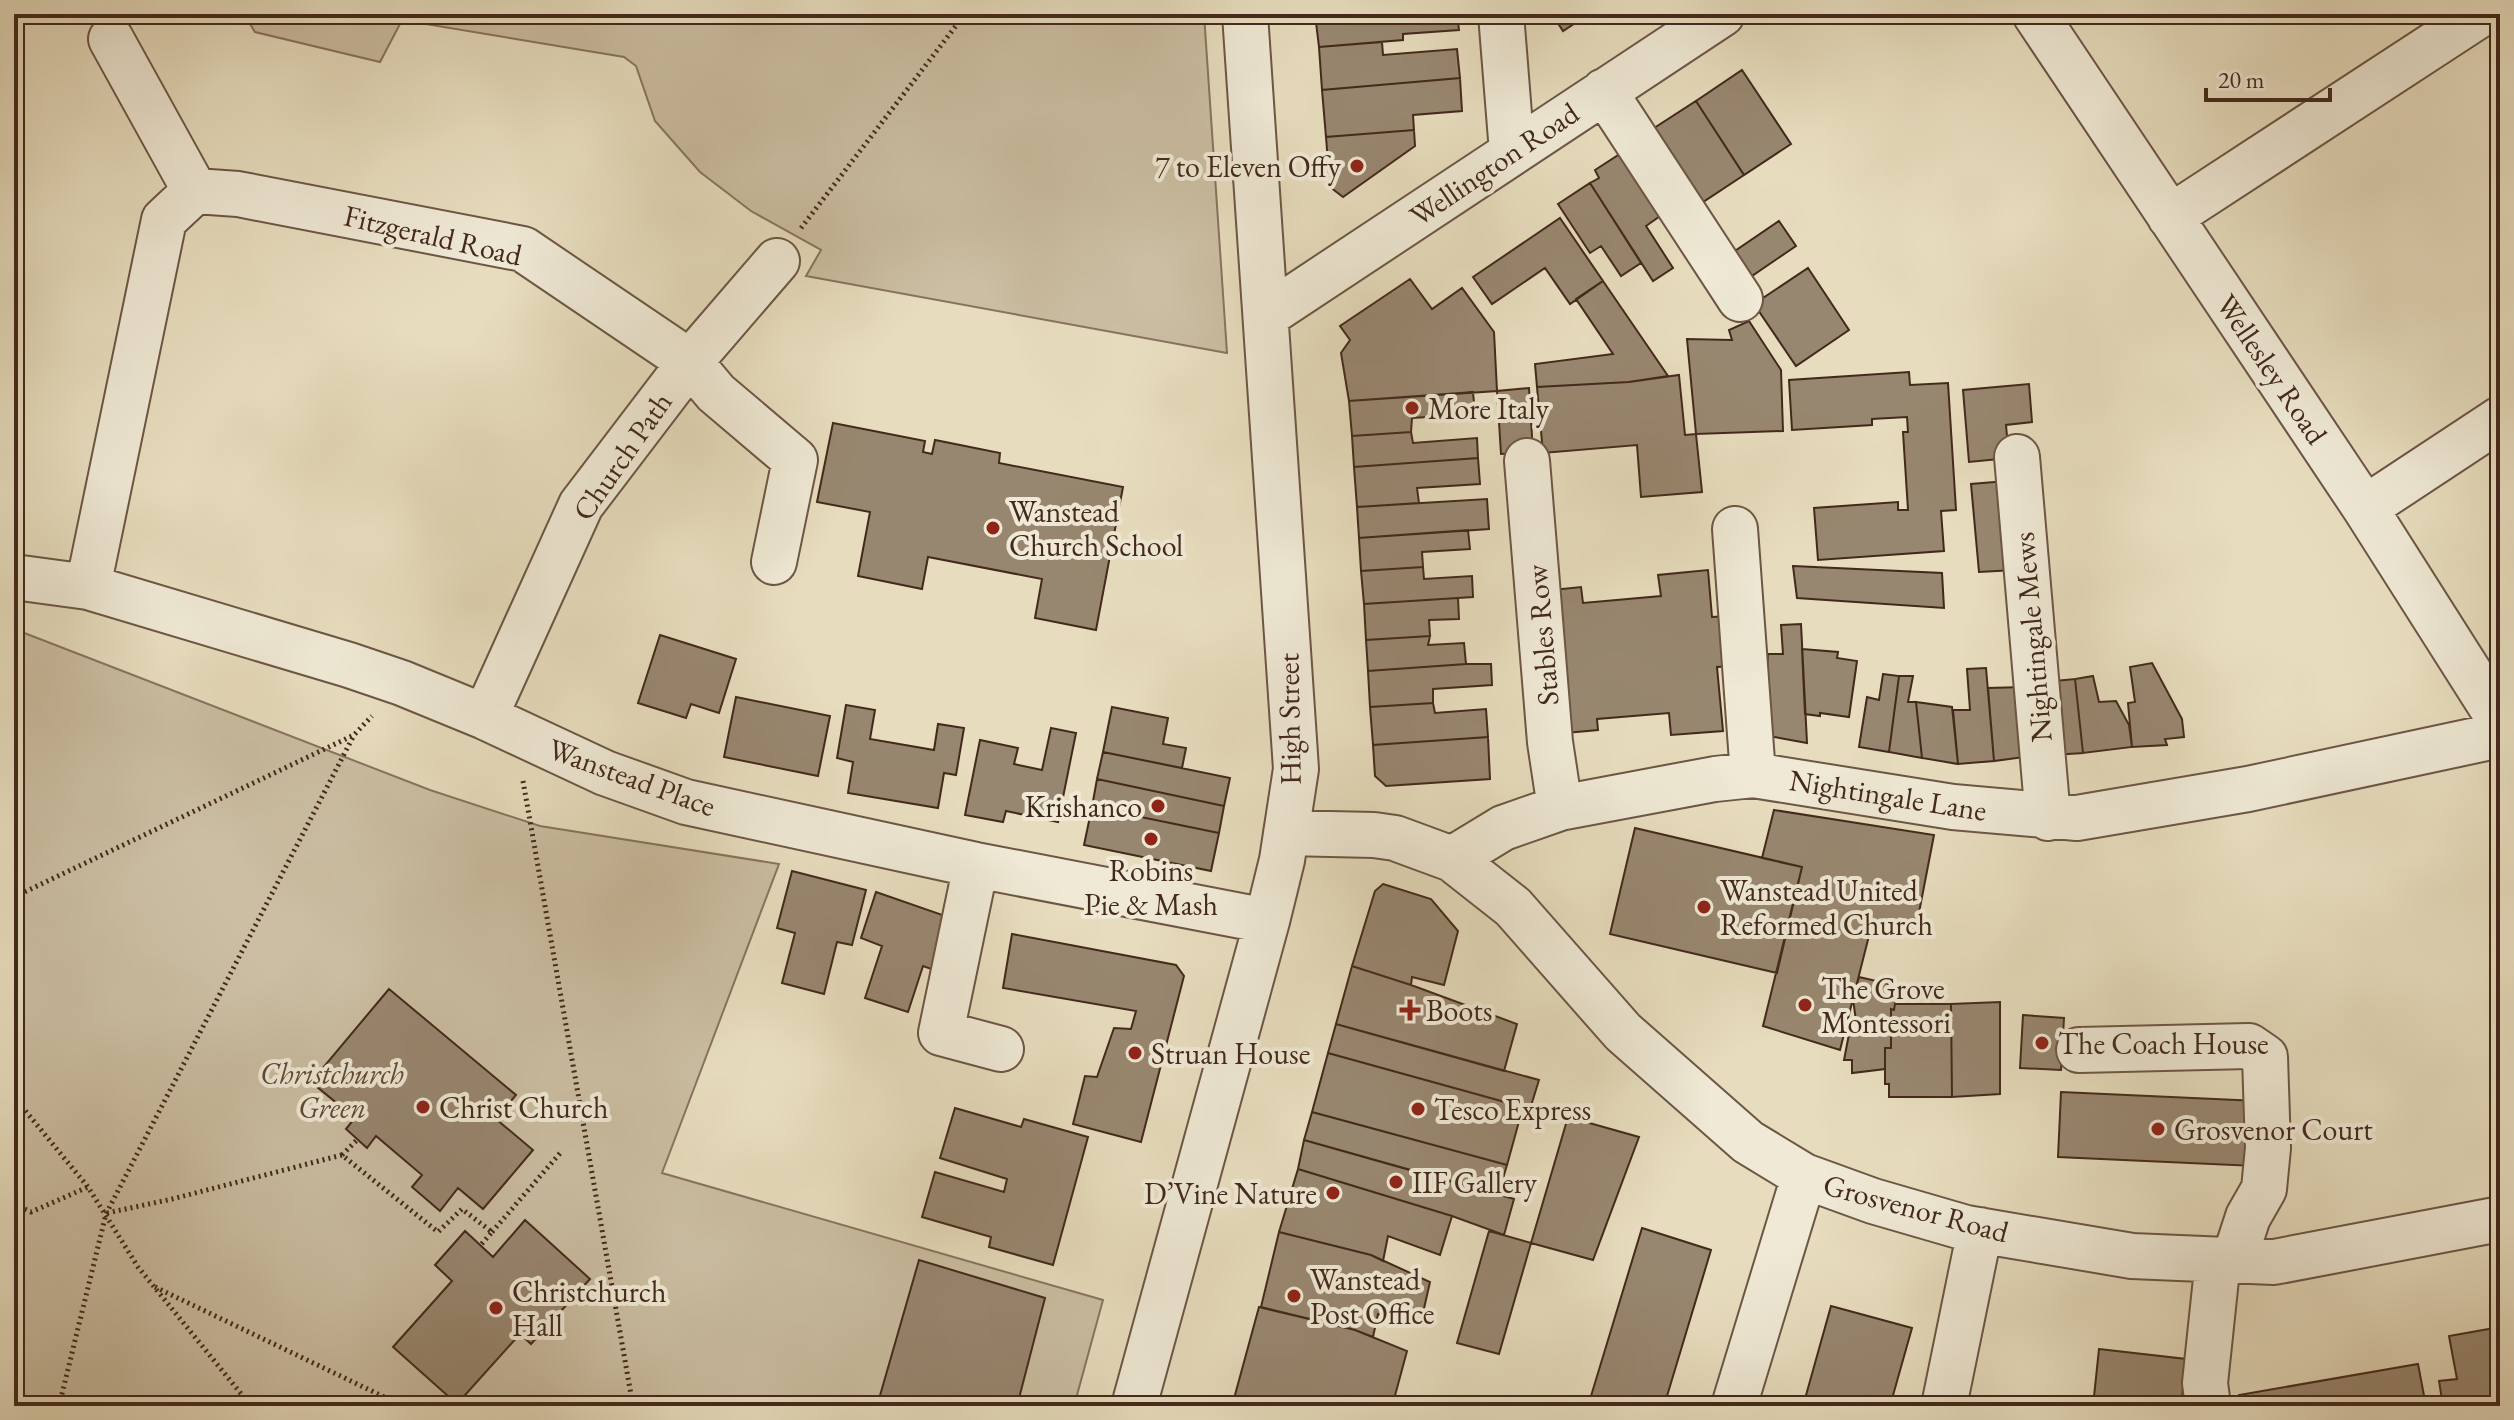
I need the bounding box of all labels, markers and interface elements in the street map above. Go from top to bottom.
scale bar [2206,52,2330,102]
text: 20 m [2218,64,2265,95]
street label: Wellington Road [1402,93,1587,235]
place label: 7 to Eleven Offy [1155,147,1342,186]
marker: 7 to Eleven Offy [1348,157,1366,175]
street label: Fitzgerald Road [340,196,527,275]
street label: Wellesley Road [2208,286,2337,452]
street label: Church Path [564,384,680,528]
place label: More Italy [1428,389,1550,428]
marker: More Italy [1403,399,1421,417]
place label: Wanstead Church School [1009,492,1183,565]
marker: Wanstead Church School [984,519,1002,537]
street label: Nightingale Mews [2003,530,2061,744]
street label: Stables Row [1516,562,1568,707]
street label: High Street [1268,652,1310,785]
street label: Wanstead Place [543,729,721,825]
street label: Nightingale Lane [1787,760,1989,830]
place label: Krishanco [1025,787,1142,826]
marker: Krishanco [1149,797,1167,815]
marker: Robins Pie & Mash [1142,830,1160,848]
place label: Robins Pie & Mash [1084,851,1218,924]
place label: Wanstead United Reformed Church [1720,871,1933,944]
marker: Wanstead United Reformed Church [1695,898,1713,916]
place label: The Grove Montessori [1821,969,1951,1042]
place label: Boots [1426,991,1492,1030]
marker: The Grove Montessori [1796,996,1814,1014]
marker: Boots [1401,1001,1419,1019]
place label: The Coach House [2058,1024,2269,1063]
place label: Struan House [1151,1034,1310,1073]
marker: The Coach House [2033,1034,2051,1052]
marker: Struan House [1126,1044,1144,1062]
park label: Christchurch Green [260,1054,404,1127]
place label: Christ Church [439,1088,608,1127]
place label: Tesco Express [1434,1090,1591,1129]
marker: Christ Church [414,1098,432,1116]
marker: Tesco Express [1409,1100,1427,1118]
place label: Grosvenor Court [2174,1110,2373,1149]
marker: Grosvenor Court [2149,1120,2167,1138]
place label: IIF Gallery [1412,1163,1538,1202]
street label: Grosvenor Road [1819,1165,2014,1252]
marker: IIF Gallery [1387,1173,1405,1191]
place label: D’Vine Nature [1144,1174,1317,1213]
marker: D’Vine Nature [1324,1184,1342,1202]
place label: Wanstead Post Office [1310,1260,1435,1333]
place label: Christchurch Hall [512,1272,666,1345]
marker: Wanstead Post Office [1285,1287,1303,1305]
marker: Christchurch Hall [487,1299,505,1317]

